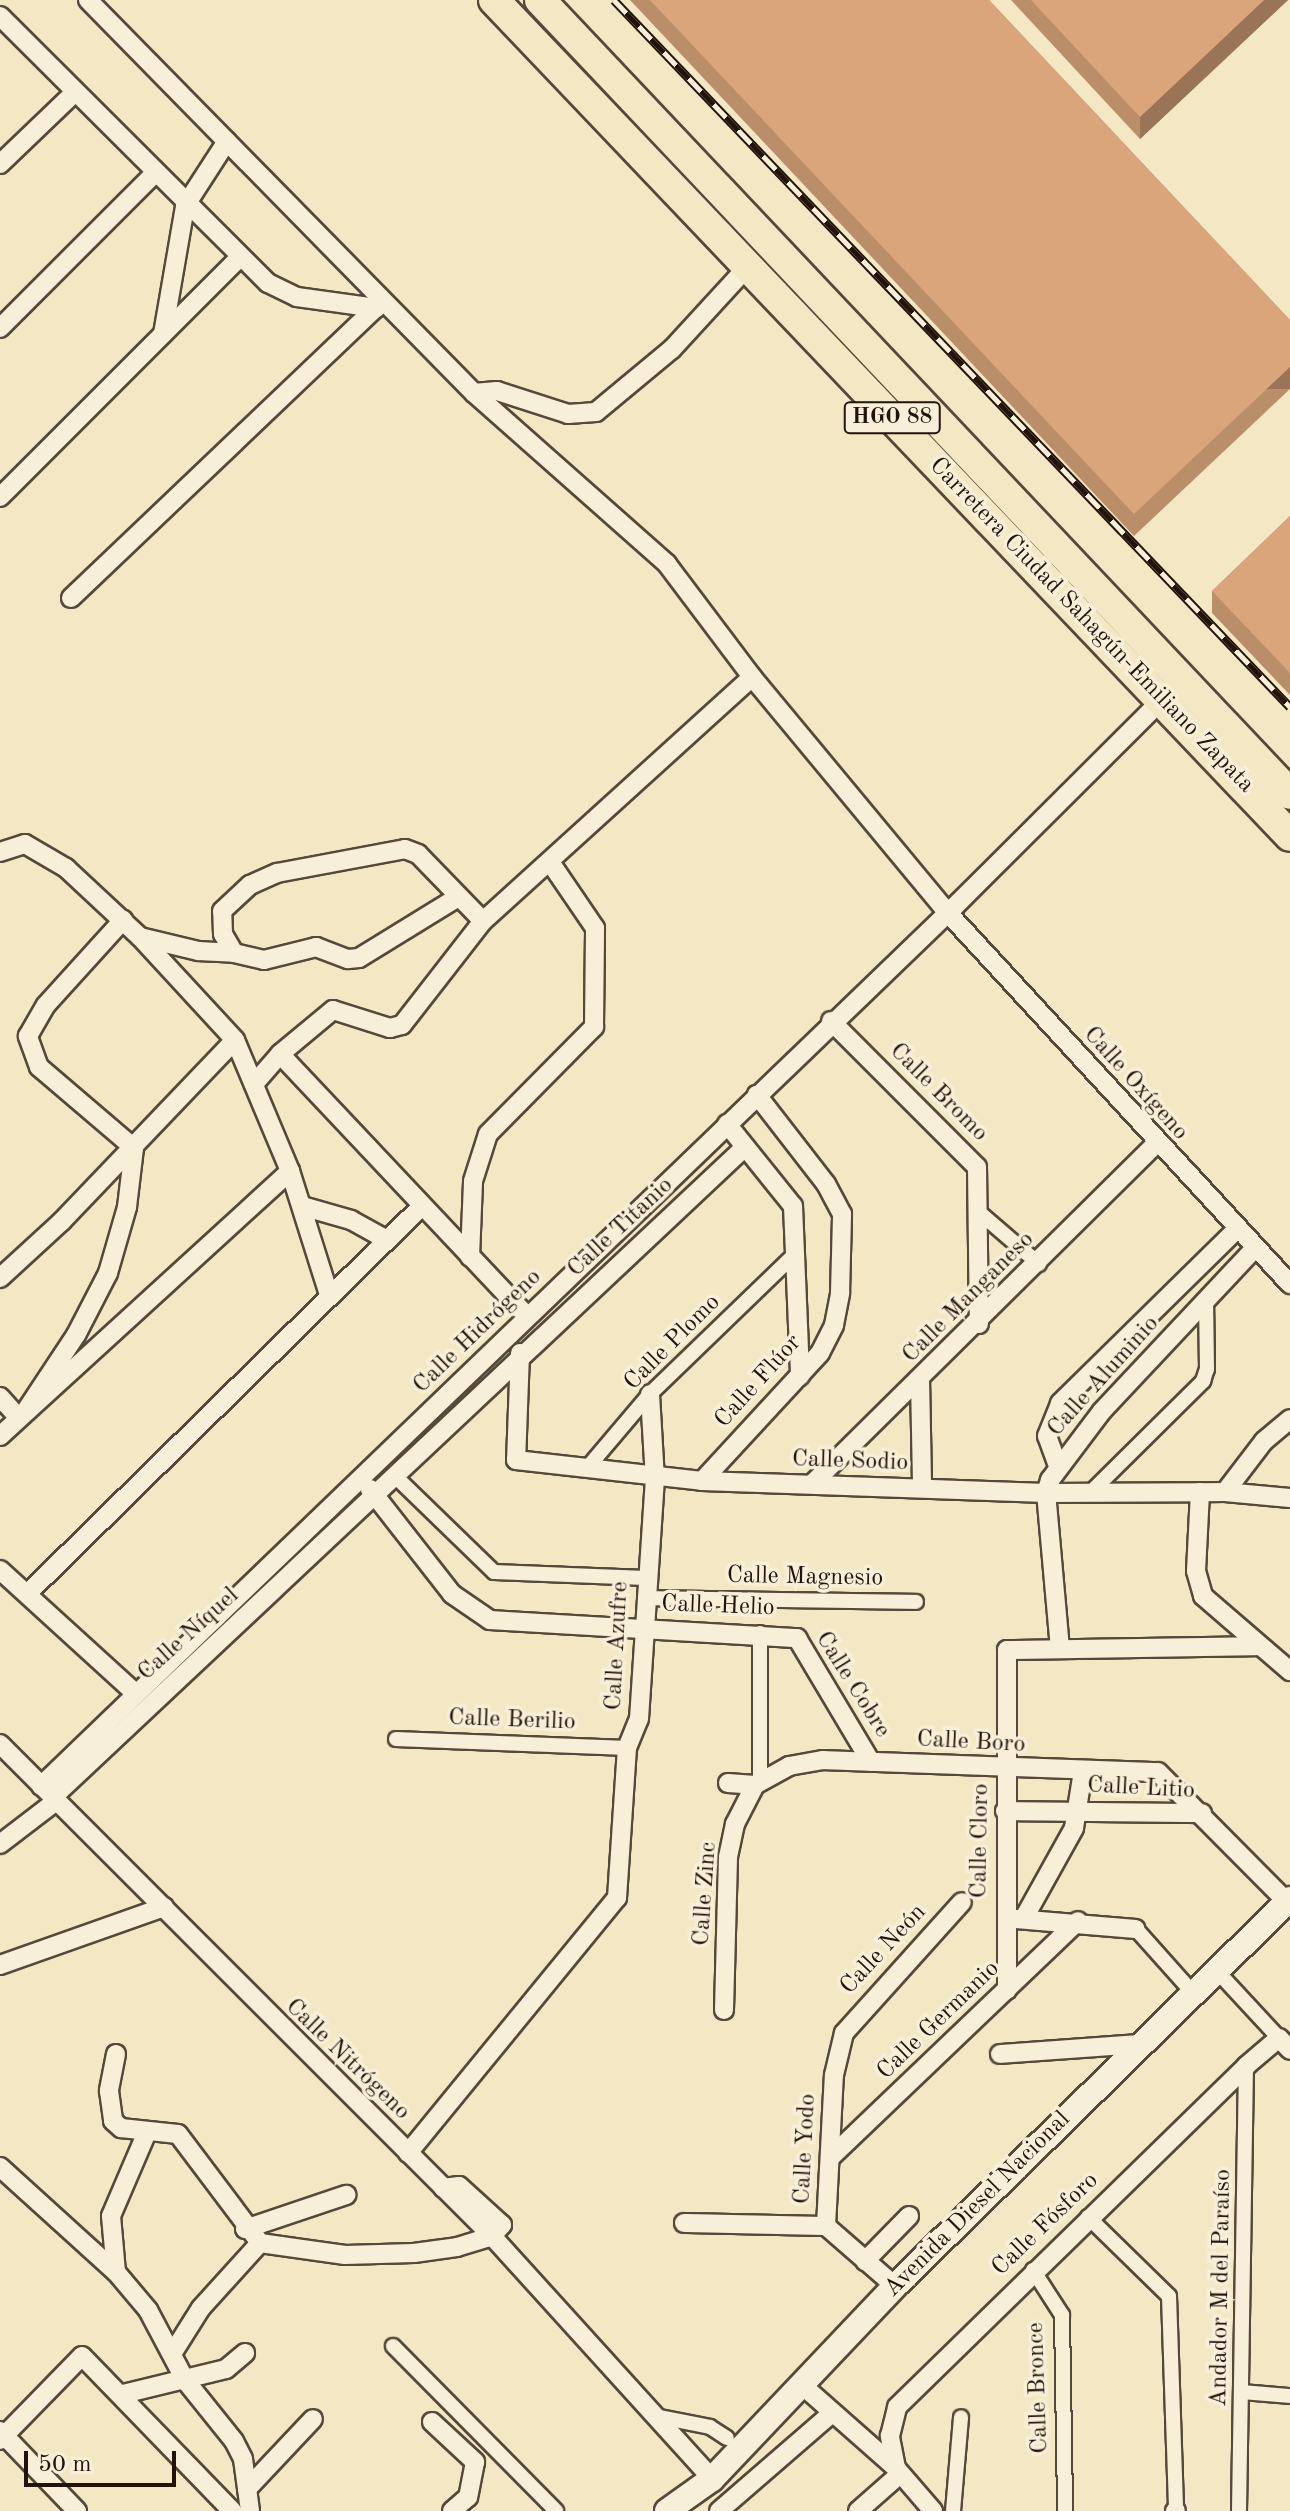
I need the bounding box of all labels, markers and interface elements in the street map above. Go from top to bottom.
road number: HGO 88 [842,400,942,436]
street label: Carretera Ciudad Sahagún-Emiliano Zapata [922,452,1260,800]
street label: Calle Oxígeno [1076,1021,1194,1147]
street label: Calle Bromo [883,1038,993,1148]
street label: Calle Titanio [562,1172,680,1284]
street label: Calle Manganeso [897,1226,1041,1370]
street label: Calle Hidrógeno [408,1264,548,1400]
street label: Calle Plomo [619,1289,727,1397]
street label: Calle Aluminio [1042,1310,1166,1444]
street label: Calle Flúor [710,1329,808,1435]
street label: Calle Sodio [791,1446,909,1478]
street label: Calle Magnesio [727,1562,883,1594]
street label: Calle Azufre [600,1581,636,1711]
street label: Calle Níquel [133,1582,245,1688]
street label: Calle Helio [661,1591,775,1623]
street label: Calle Cobre [808,1627,896,1743]
street label: Calle Berilio [448,1704,576,1738]
street label: Calle Boro [916,1726,1026,1760]
street label: Calle Litio [1086,1772,1196,1806]
street label: Calle Cloro [966,1783,996,1899]
street label: Calle Zinc [688,1841,724,1947]
street label: Calle Neón [835,1899,933,2001]
street label: Calle Germanio [872,1955,1006,2087]
street label: Calle Nitrógeno [279,1993,415,2127]
street label: Calle Yodo [789,2093,823,2205]
street label: Avenida Diesel Nacional [879,2106,1077,2304]
street label: Calle Fósforo [987,2167,1105,2283]
street label: Andador M del Paraíso [1206,2169,1238,2407]
street label: Calle Bronce [1022,2322,1056,2454]
scale bar [28,2435,180,2485]
text: 50 m [38,2453,92,2477]

